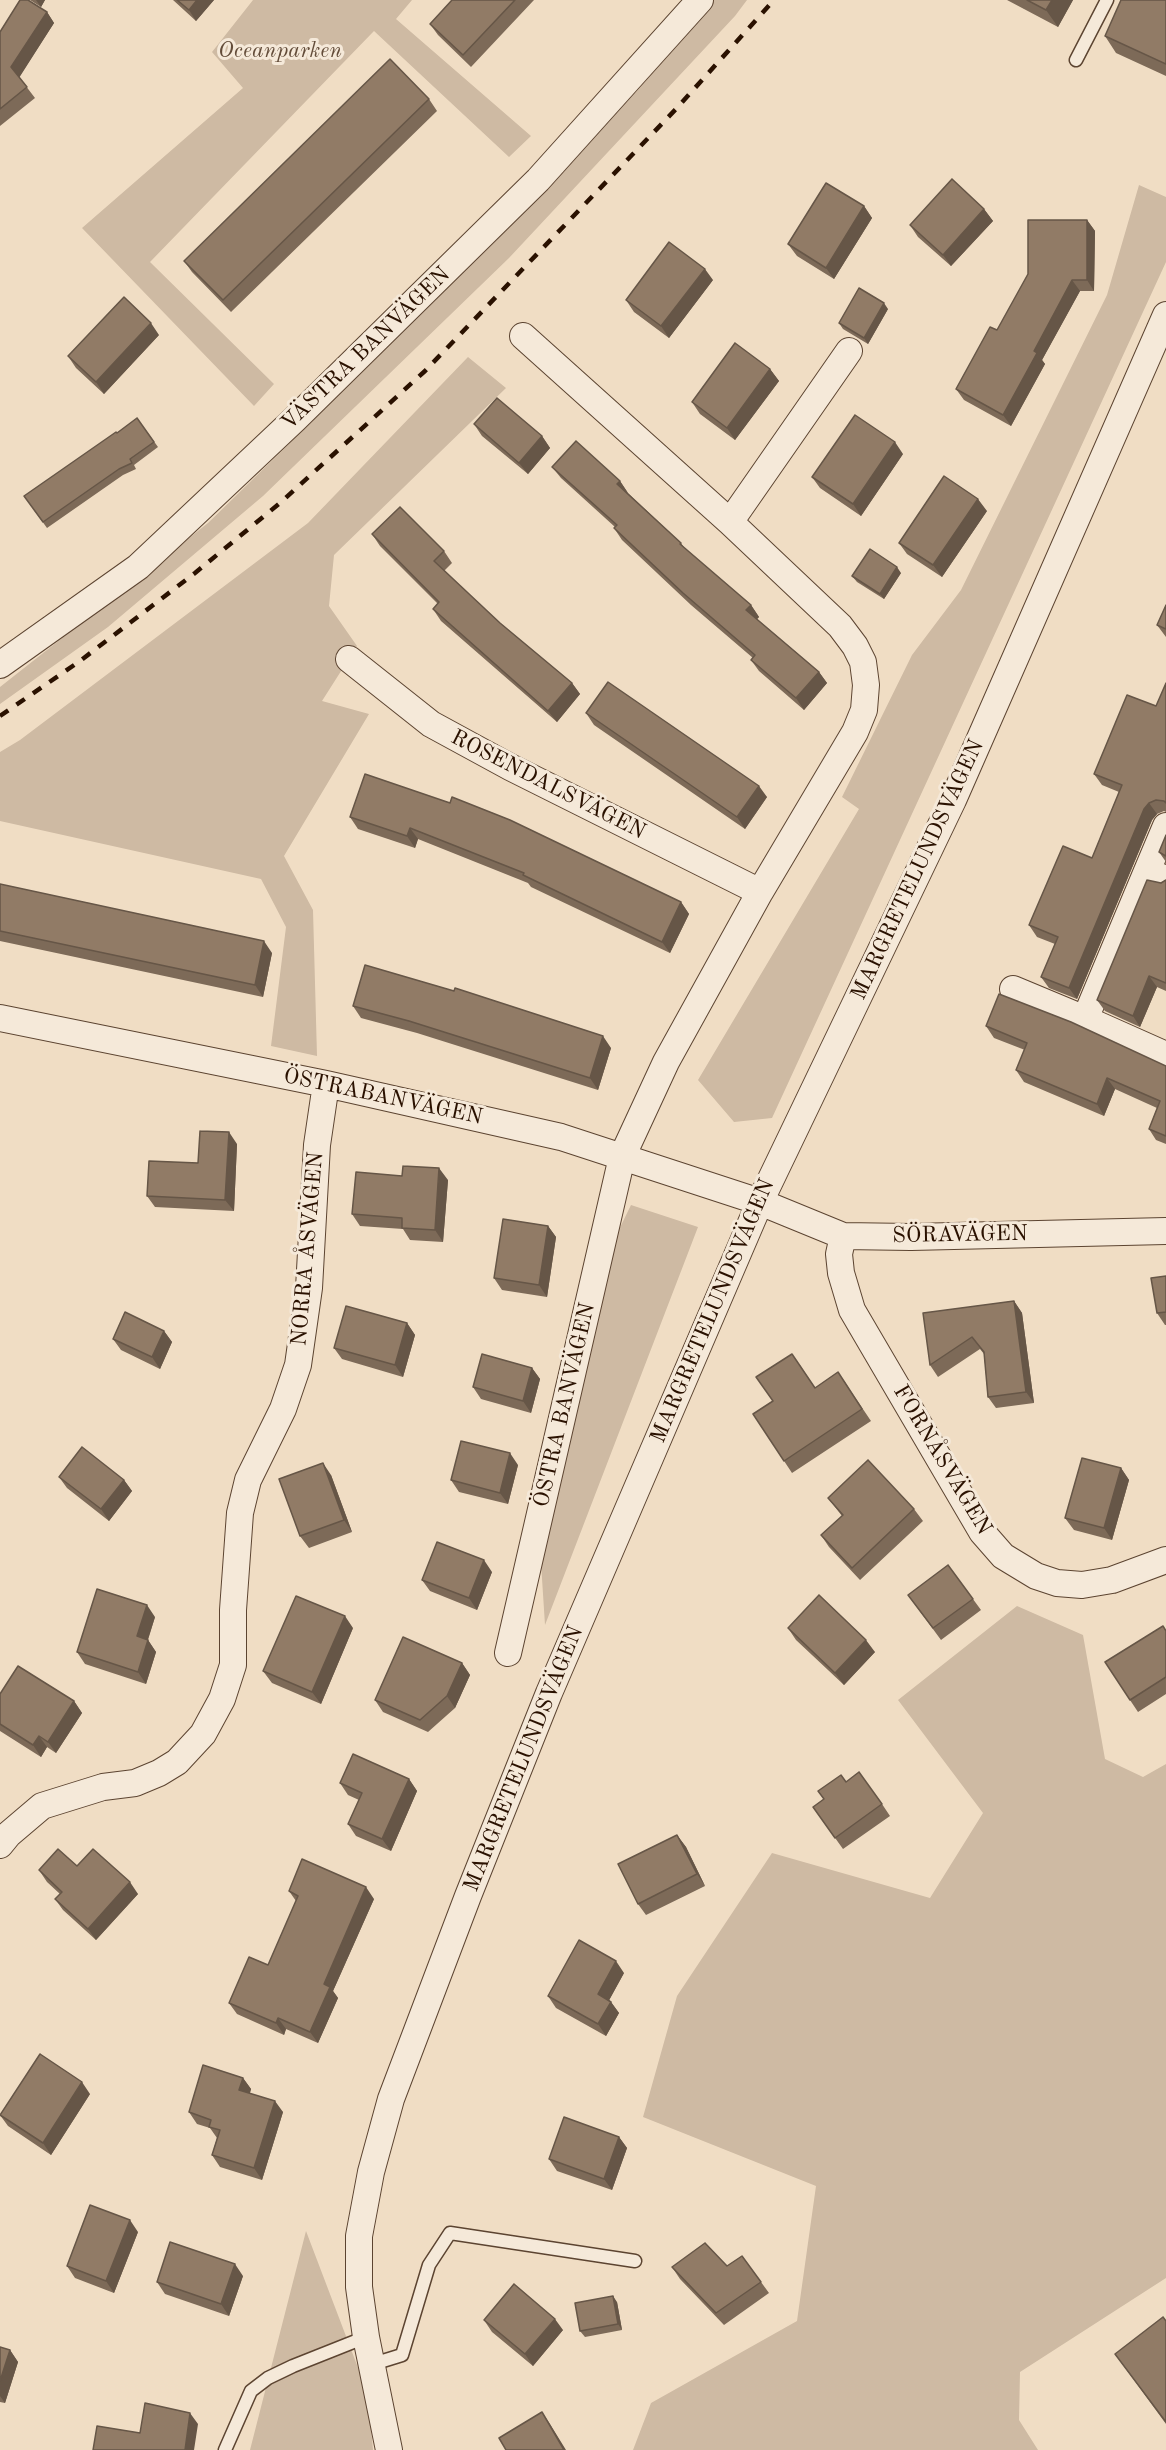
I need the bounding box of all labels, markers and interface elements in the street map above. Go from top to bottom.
park label: Oceanparken [218,38,342,64]
street label: VÄSTRA BANVÄGEN [276,262,456,436]
street label: ROSENDALSVÄGEN [446,724,650,846]
street label: MARGRETELUNDSVÄGEN [846,735,990,1005]
street label: ÖSTRABANVÄGEN [281,1063,485,1131]
street label: NORRA ÅSVÄGEN [286,1151,330,1347]
street label: MARGRETELUNDSVÄGEN [645,1175,781,1447]
street label: SÖRAVÄGEN [892,1221,1028,1249]
street label: ÖSTRA BANVÄGEN [529,1300,601,1510]
street label: FORNÅSVÄGEN [887,1380,997,1540]
street label: MARGRETELUNDSVÄGEN [458,1622,590,1896]

